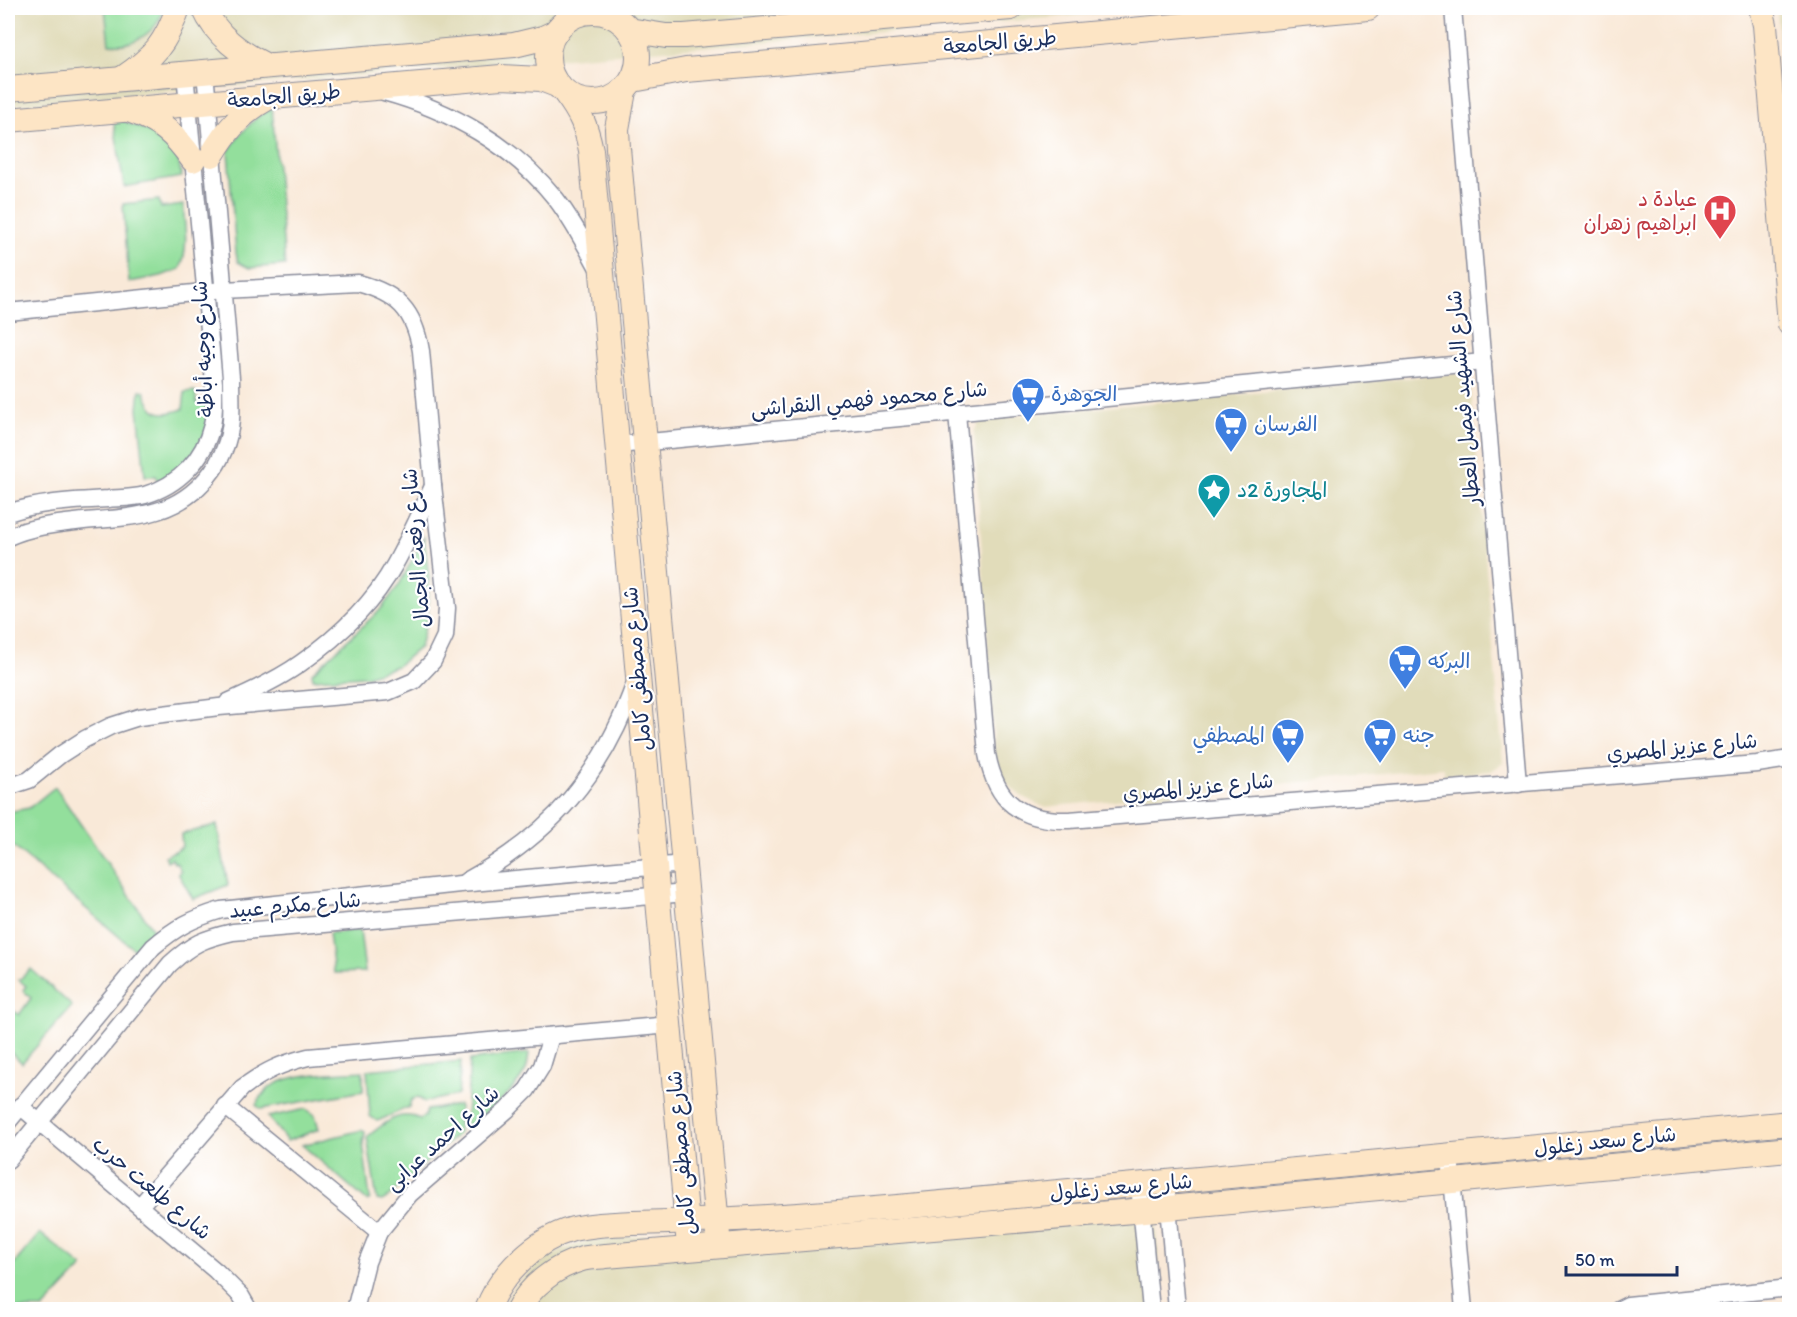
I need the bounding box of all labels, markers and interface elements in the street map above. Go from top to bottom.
street label: طريق الجامعة [942,24,1058,59]
street label: طريق الجامعة [226,78,342,113]
place label: عيادة د ابراهيم زهران [1583,186,1697,239]
hospital icon: عيادة د ابراهيم زهران [1702,193,1738,240]
street label: شارع وجيه أباظة [186,280,222,418]
street label: شارع الشهيد فيصل العطار [1441,289,1488,509]
street label: شارع محمود فهمي النقراشى [749,376,989,428]
supermarket icon: الجوهرة [1010,376,1046,423]
place label: الجوهرة [1051,381,1117,407]
supermarket icon: الفرسان [1213,406,1249,453]
place label: الفرسان [1254,411,1318,436]
street label: شارع رفعت الجمال [396,467,438,629]
place icon: المجاورة 2د [1196,472,1232,519]
place label: المجاورة 2د [1237,477,1327,502]
street label: شارع مصطفى كامل [617,585,659,752]
supermarket icon: البركه [1387,643,1423,690]
place label: البركه [1428,648,1470,674]
supermarket icon: المصطفي [1270,717,1306,764]
supermarket icon: جنه [1362,717,1398,764]
place label: المصطفي [1192,722,1265,754]
place label: جنه [1403,722,1435,747]
street label: شارع عزيز المصري [1606,727,1759,769]
street label: شارع عزيز المصري [1122,767,1275,809]
street label: شارع مكرم عبيد [228,886,362,927]
street label: شارع مصطفى كامل [661,1069,703,1236]
street label: شارع احمد عرابى [379,1080,506,1198]
street label: شارع سعد زغلول [1532,1121,1678,1163]
street label: شارع طلعت حرب [86,1131,217,1247]
street label: شارع سعد زغلول [1049,1168,1194,1208]
scale bar [1566,1239,1677,1277]
text: 50 m [1575,1249,1615,1271]

